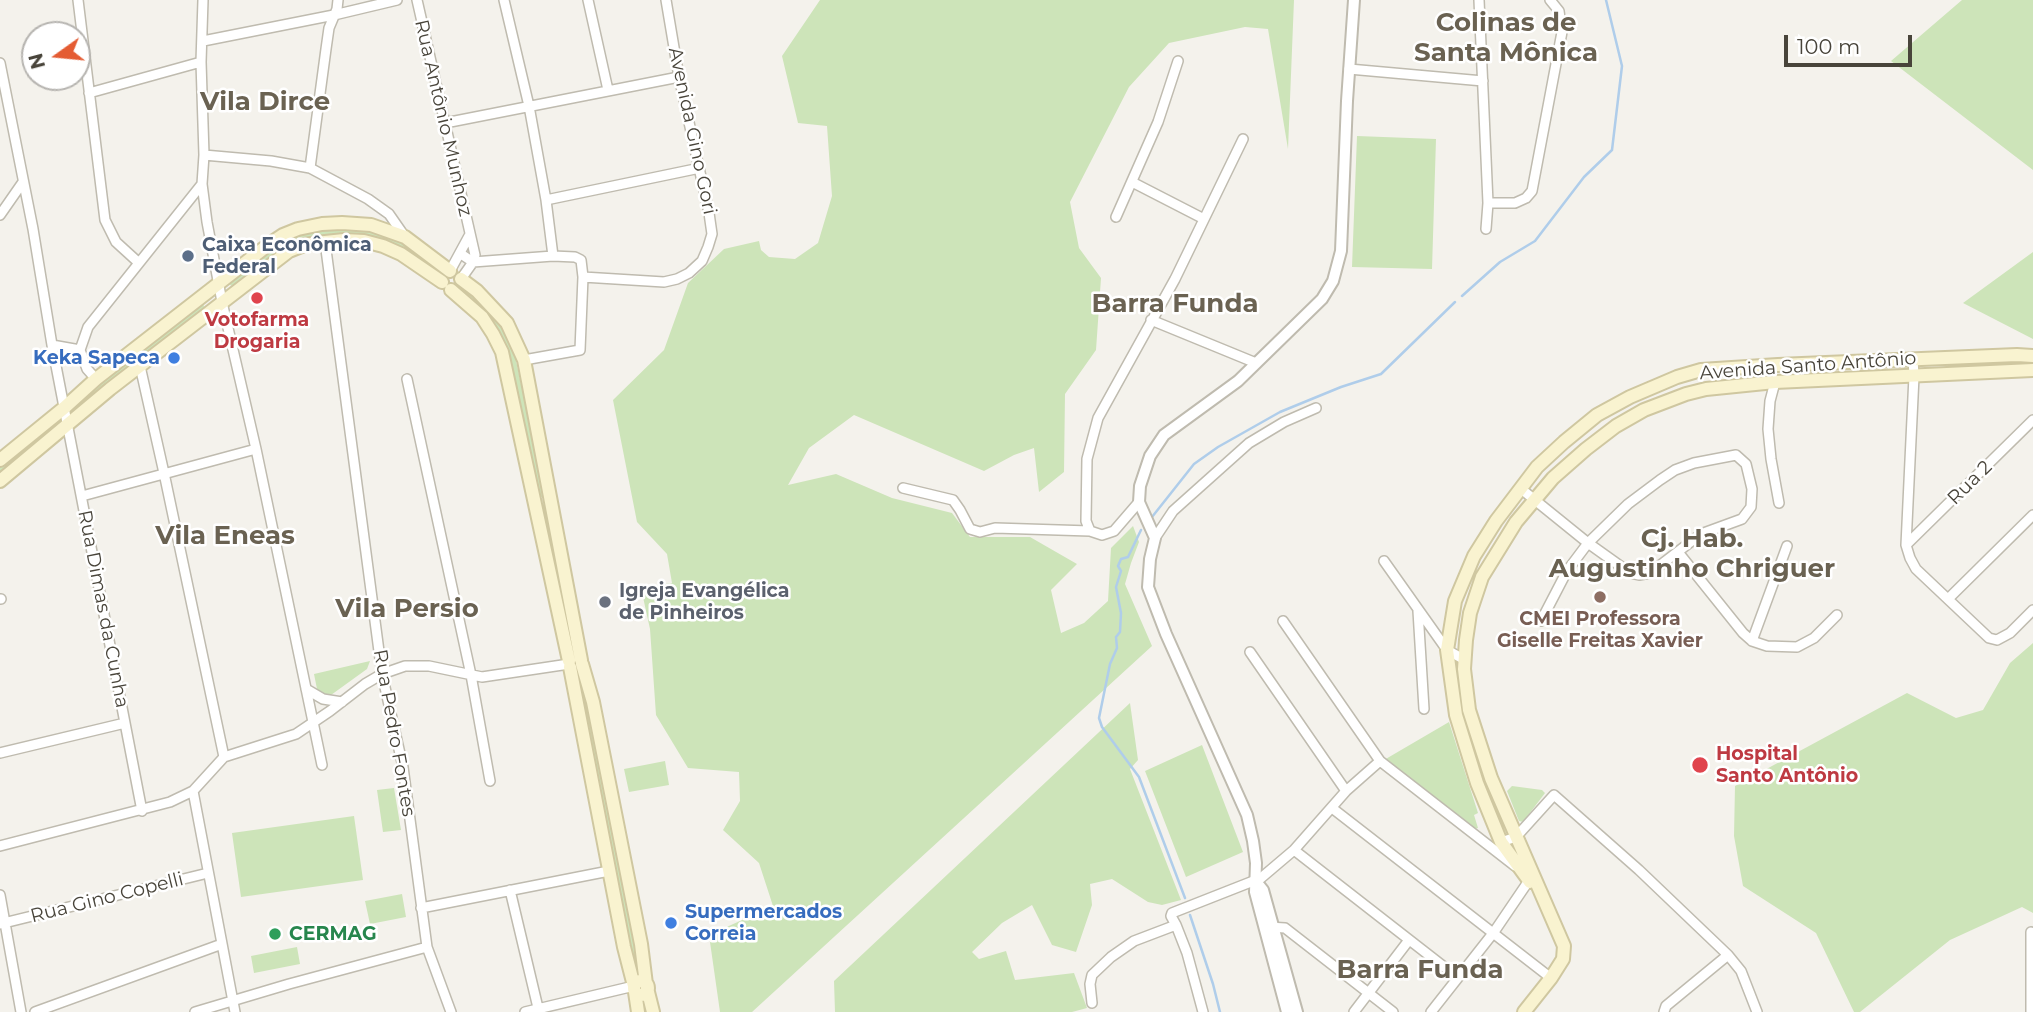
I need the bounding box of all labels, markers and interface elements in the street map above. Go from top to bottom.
district label: Colinas de Santa Mônica [1414,7,1598,68]
street label: Rua Antônio Munhoz [409,17,477,219]
north arrow [21,21,91,91]
scale bar [1788,21,1916,65]
text: 100 m [1797,34,1860,59]
street label: Avenida Gino Gori [663,45,721,217]
text: N [24,51,50,71]
district label: Vila Dirce [200,86,330,118]
place label: Caixa Econômica Federal [202,234,372,278]
marker: Caixa Econômica Federal [180,248,196,264]
district label: Barra Funda [1092,288,1258,320]
marker: Votofarma Drogaria [249,290,265,306]
place label: Votofarma Drogaria [205,309,309,353]
place label: Keka Sapeca [33,347,160,369]
street label: Avenida Santo Antônio [1699,347,1917,385]
marker: Keka Sapeca [166,350,182,366]
street label: Rua 2 [1943,456,1997,510]
street label: Rua Dimas da Cunha [73,508,133,710]
district label: Vila Eneas [155,520,295,552]
district label: Cj. Hab. Augustinho Chriguer [1549,523,1835,584]
place label: Igreja Evangélica de Pinheiros [619,580,790,624]
marker: CMEI Professora Giselle Freitas Xavier [1592,589,1608,605]
district label: Vila Persio [335,593,479,625]
marker: Igreja Evangélica de Pinheiros [597,594,613,610]
place label: CMEI Professora Giselle Freitas Xavier [1497,608,1703,652]
street label: Rua Pedro Fontes [368,648,420,818]
place label: Hospital Santo Antônio [1716,743,1858,787]
marker: Hospital Santo Antônio [1690,755,1710,775]
street label: Rua Gino Copelli [28,868,186,928]
place label: Supermercados Correia [685,901,842,945]
marker: Supermercados Correia [663,915,679,931]
place label: CERMAG [289,923,377,945]
marker: CERMAG [267,926,283,942]
district label: Barra Funda [1337,954,1503,986]

